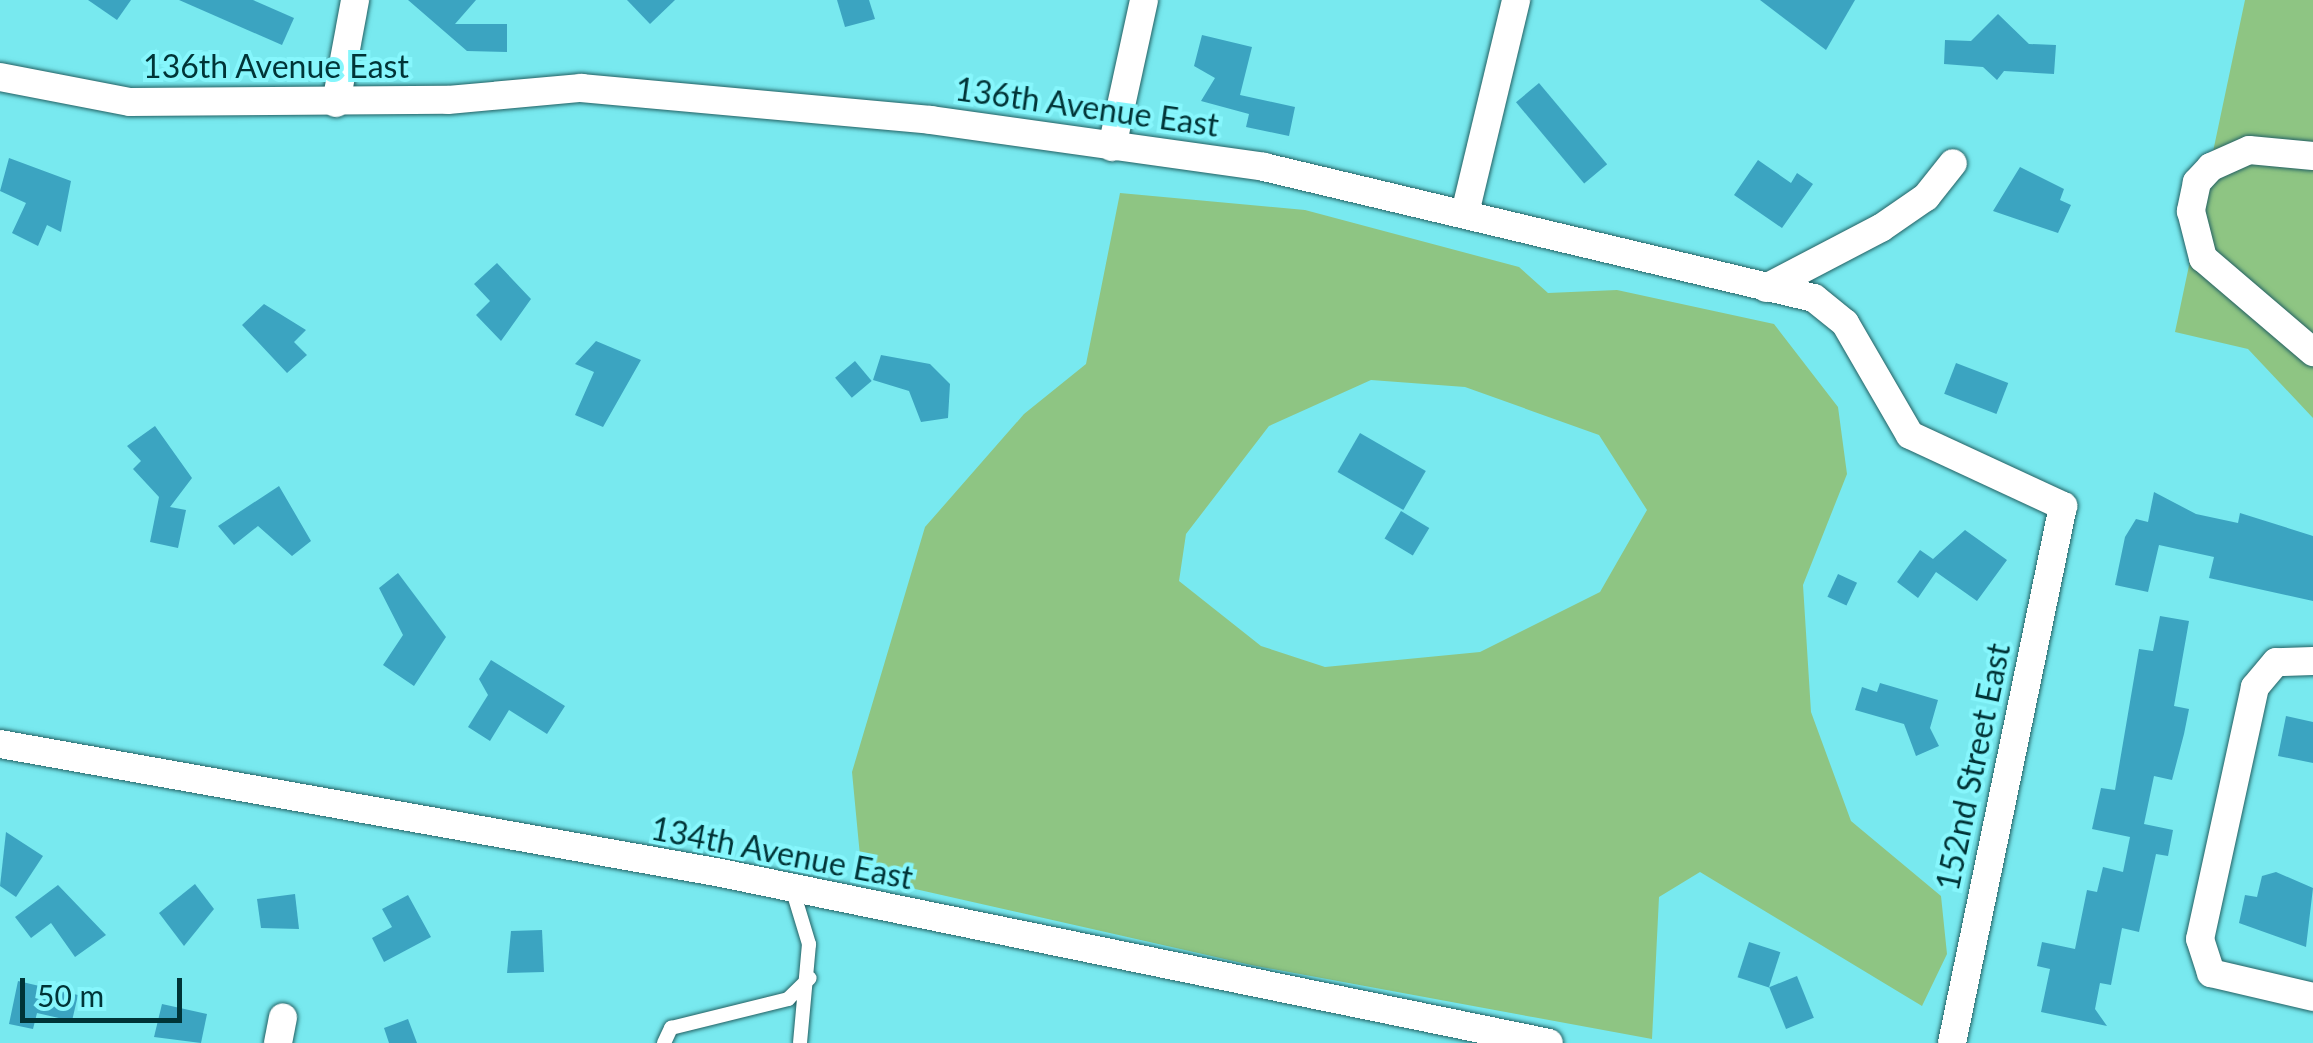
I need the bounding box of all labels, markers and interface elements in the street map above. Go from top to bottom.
street label: 136th Avenue East [143,47,409,85]
street label: 136th Avenue East [952,69,1222,145]
street label: 152nd Street East [1928,640,2018,894]
street label: 134th Avenue East [647,809,917,897]
scale bar [25,958,188,1020]
text: 50 m [37,977,104,1013]

